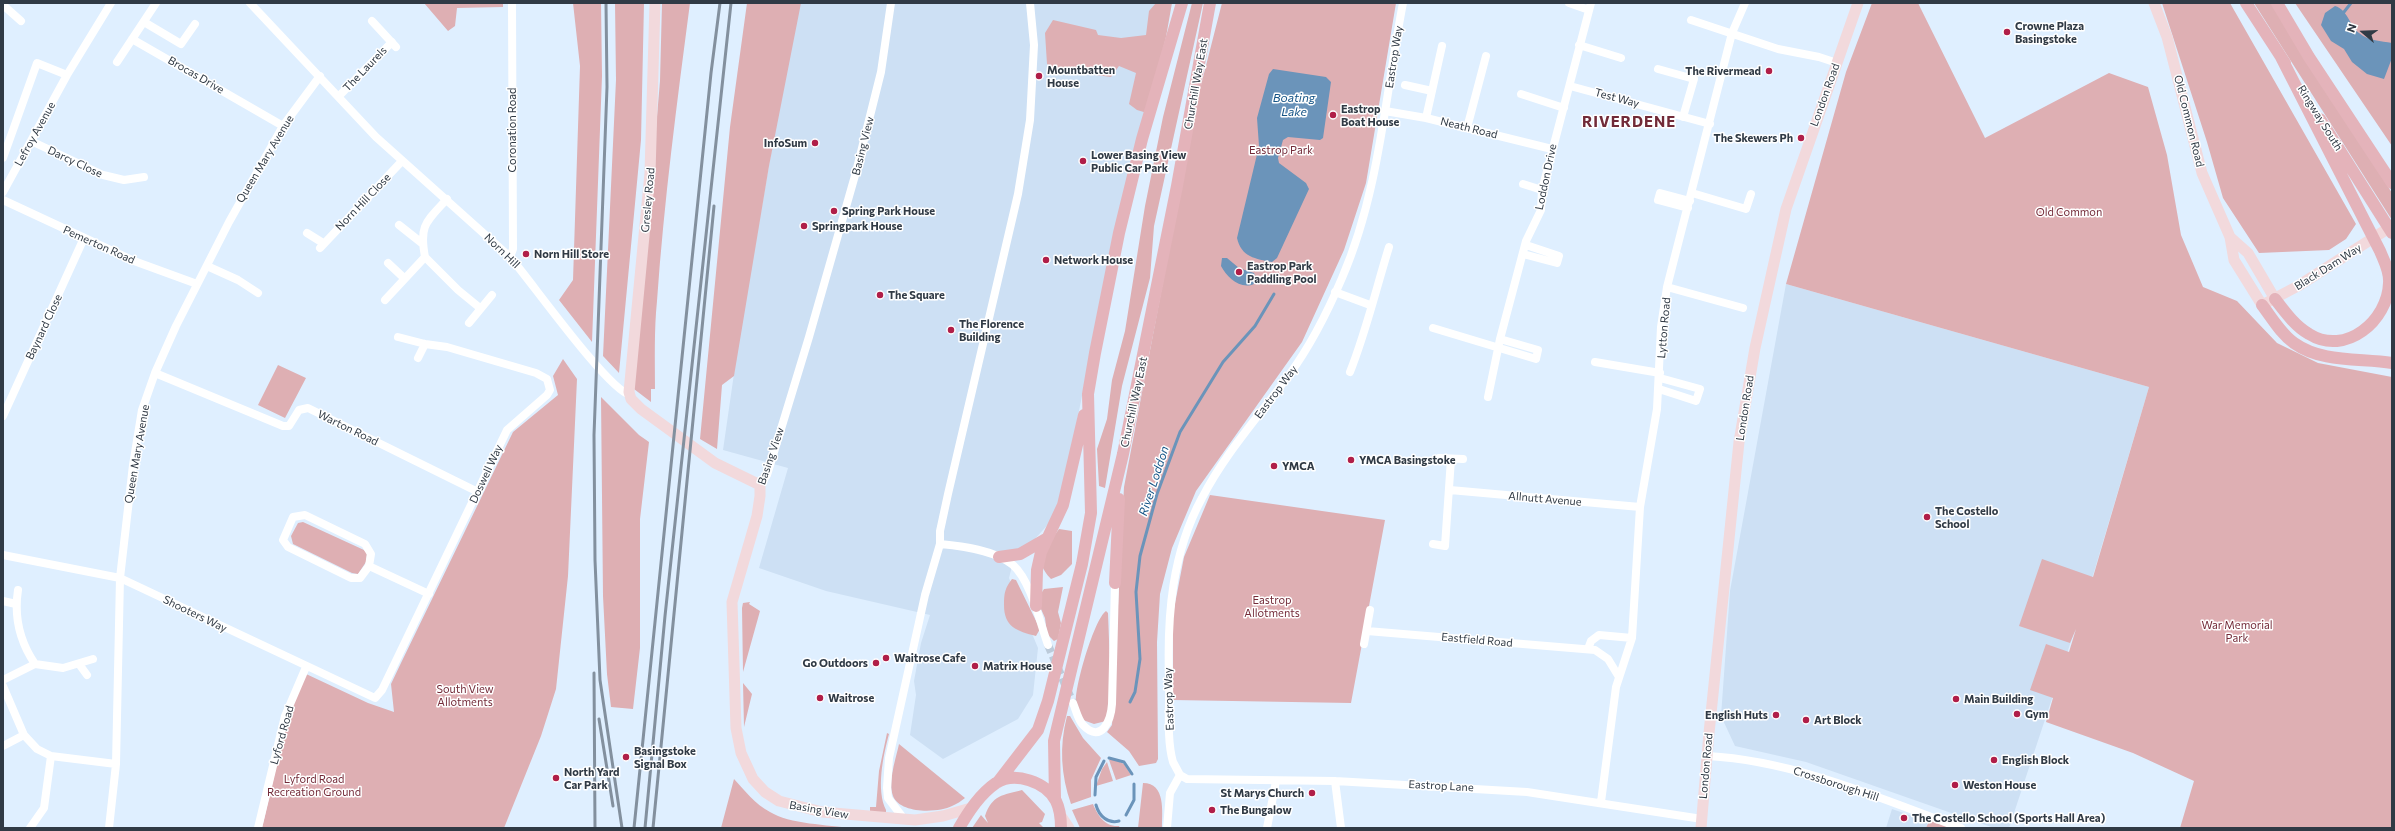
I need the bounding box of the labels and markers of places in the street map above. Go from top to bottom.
place label: Crowne Plaza Basingstoke [2015,19,2084,45]
marker: Crowne Plaza Basingstoke [2002,27,2012,37]
place label: Mountbatten House [1047,63,1115,89]
place label: The Rivermead [1685,64,1761,78]
marker: The Rivermead [1764,66,1774,76]
marker: Mountbatten House [1034,71,1044,81]
place label: Eastrop Boat House [1341,102,1399,128]
marker: Eastrop Boat House [1328,110,1338,120]
place label: The Skewers Ph [1714,131,1793,145]
marker: The Skewers Ph [1796,133,1806,143]
place label: InfoSum [764,136,807,150]
marker: InfoSum [810,138,820,148]
place label: Lower Basing View Public Car Park [1091,148,1186,174]
marker: Lower Basing View Public Car Park [1078,156,1088,166]
place label: Spring Park House [842,204,935,218]
marker: Spring Park House [829,206,839,216]
place label: Springpark House [812,219,902,233]
marker: Springpark House [799,221,809,231]
place label: Norn Hill Store [534,247,609,261]
marker: Norn Hill Store [521,249,531,259]
place label: Network House [1054,253,1133,267]
marker: Network House [1041,255,1051,265]
place label: Eastrop Park Paddling Pool [1247,259,1317,285]
marker: Eastrop Park Paddling Pool [1234,267,1244,277]
place label: The Square [888,288,945,302]
marker: The Square [875,290,885,300]
place label: The Florence Building [959,317,1024,343]
marker: The Florence Building [946,325,956,335]
place label: YMCA Basingstoke [1359,453,1455,467]
marker: YMCA Basingstoke [1346,455,1356,465]
place label: YMCA [1282,459,1315,473]
marker: YMCA [1269,461,1279,471]
place label: The Costello School [1935,504,1998,530]
marker: The Costello School [1922,512,1932,522]
place label: Waitrose Cafe [894,651,966,665]
marker: Waitrose Cafe [881,653,891,663]
place label: Go Outdoors [802,656,868,670]
marker: Go Outdoors [871,658,881,668]
place label: Matrix House [983,659,1052,673]
marker: Matrix House [970,661,980,671]
place label: Waitrose [828,691,874,705]
place label: Main Building [1964,692,2033,706]
marker: Waitrose [815,693,825,703]
marker: Main Building [1951,694,1961,704]
place label: Gym [2025,707,2048,721]
place label: English Huts [1705,708,1768,722]
marker: Gym [2012,709,2022,719]
marker: English Huts [1771,710,1781,720]
place label: Art Block [1814,713,1862,727]
marker: Art Block [1801,715,1811,725]
place label: Basingstoke Signal Box [634,744,696,770]
marker: Basingstoke Signal Box [621,752,631,762]
place label: English Block [2002,753,2069,767]
marker: English Block [1989,755,1999,765]
place label: North Yard Car Park [564,765,619,791]
marker: North Yard Car Park [551,773,561,783]
place label: Weston House [1963,778,2036,792]
marker: Weston House [1950,780,1960,790]
place label: St Marys Church [1221,786,1304,800]
marker: St Marys Church [1307,788,1317,798]
place label: The Bungalow [1220,803,1292,817]
marker: The Bungalow [1207,805,1217,815]
place label: The Costello School (Sports Hall Area) [1912,811,2105,825]
marker: The Costello School (Sports Hall Area) [1899,813,1909,823]

